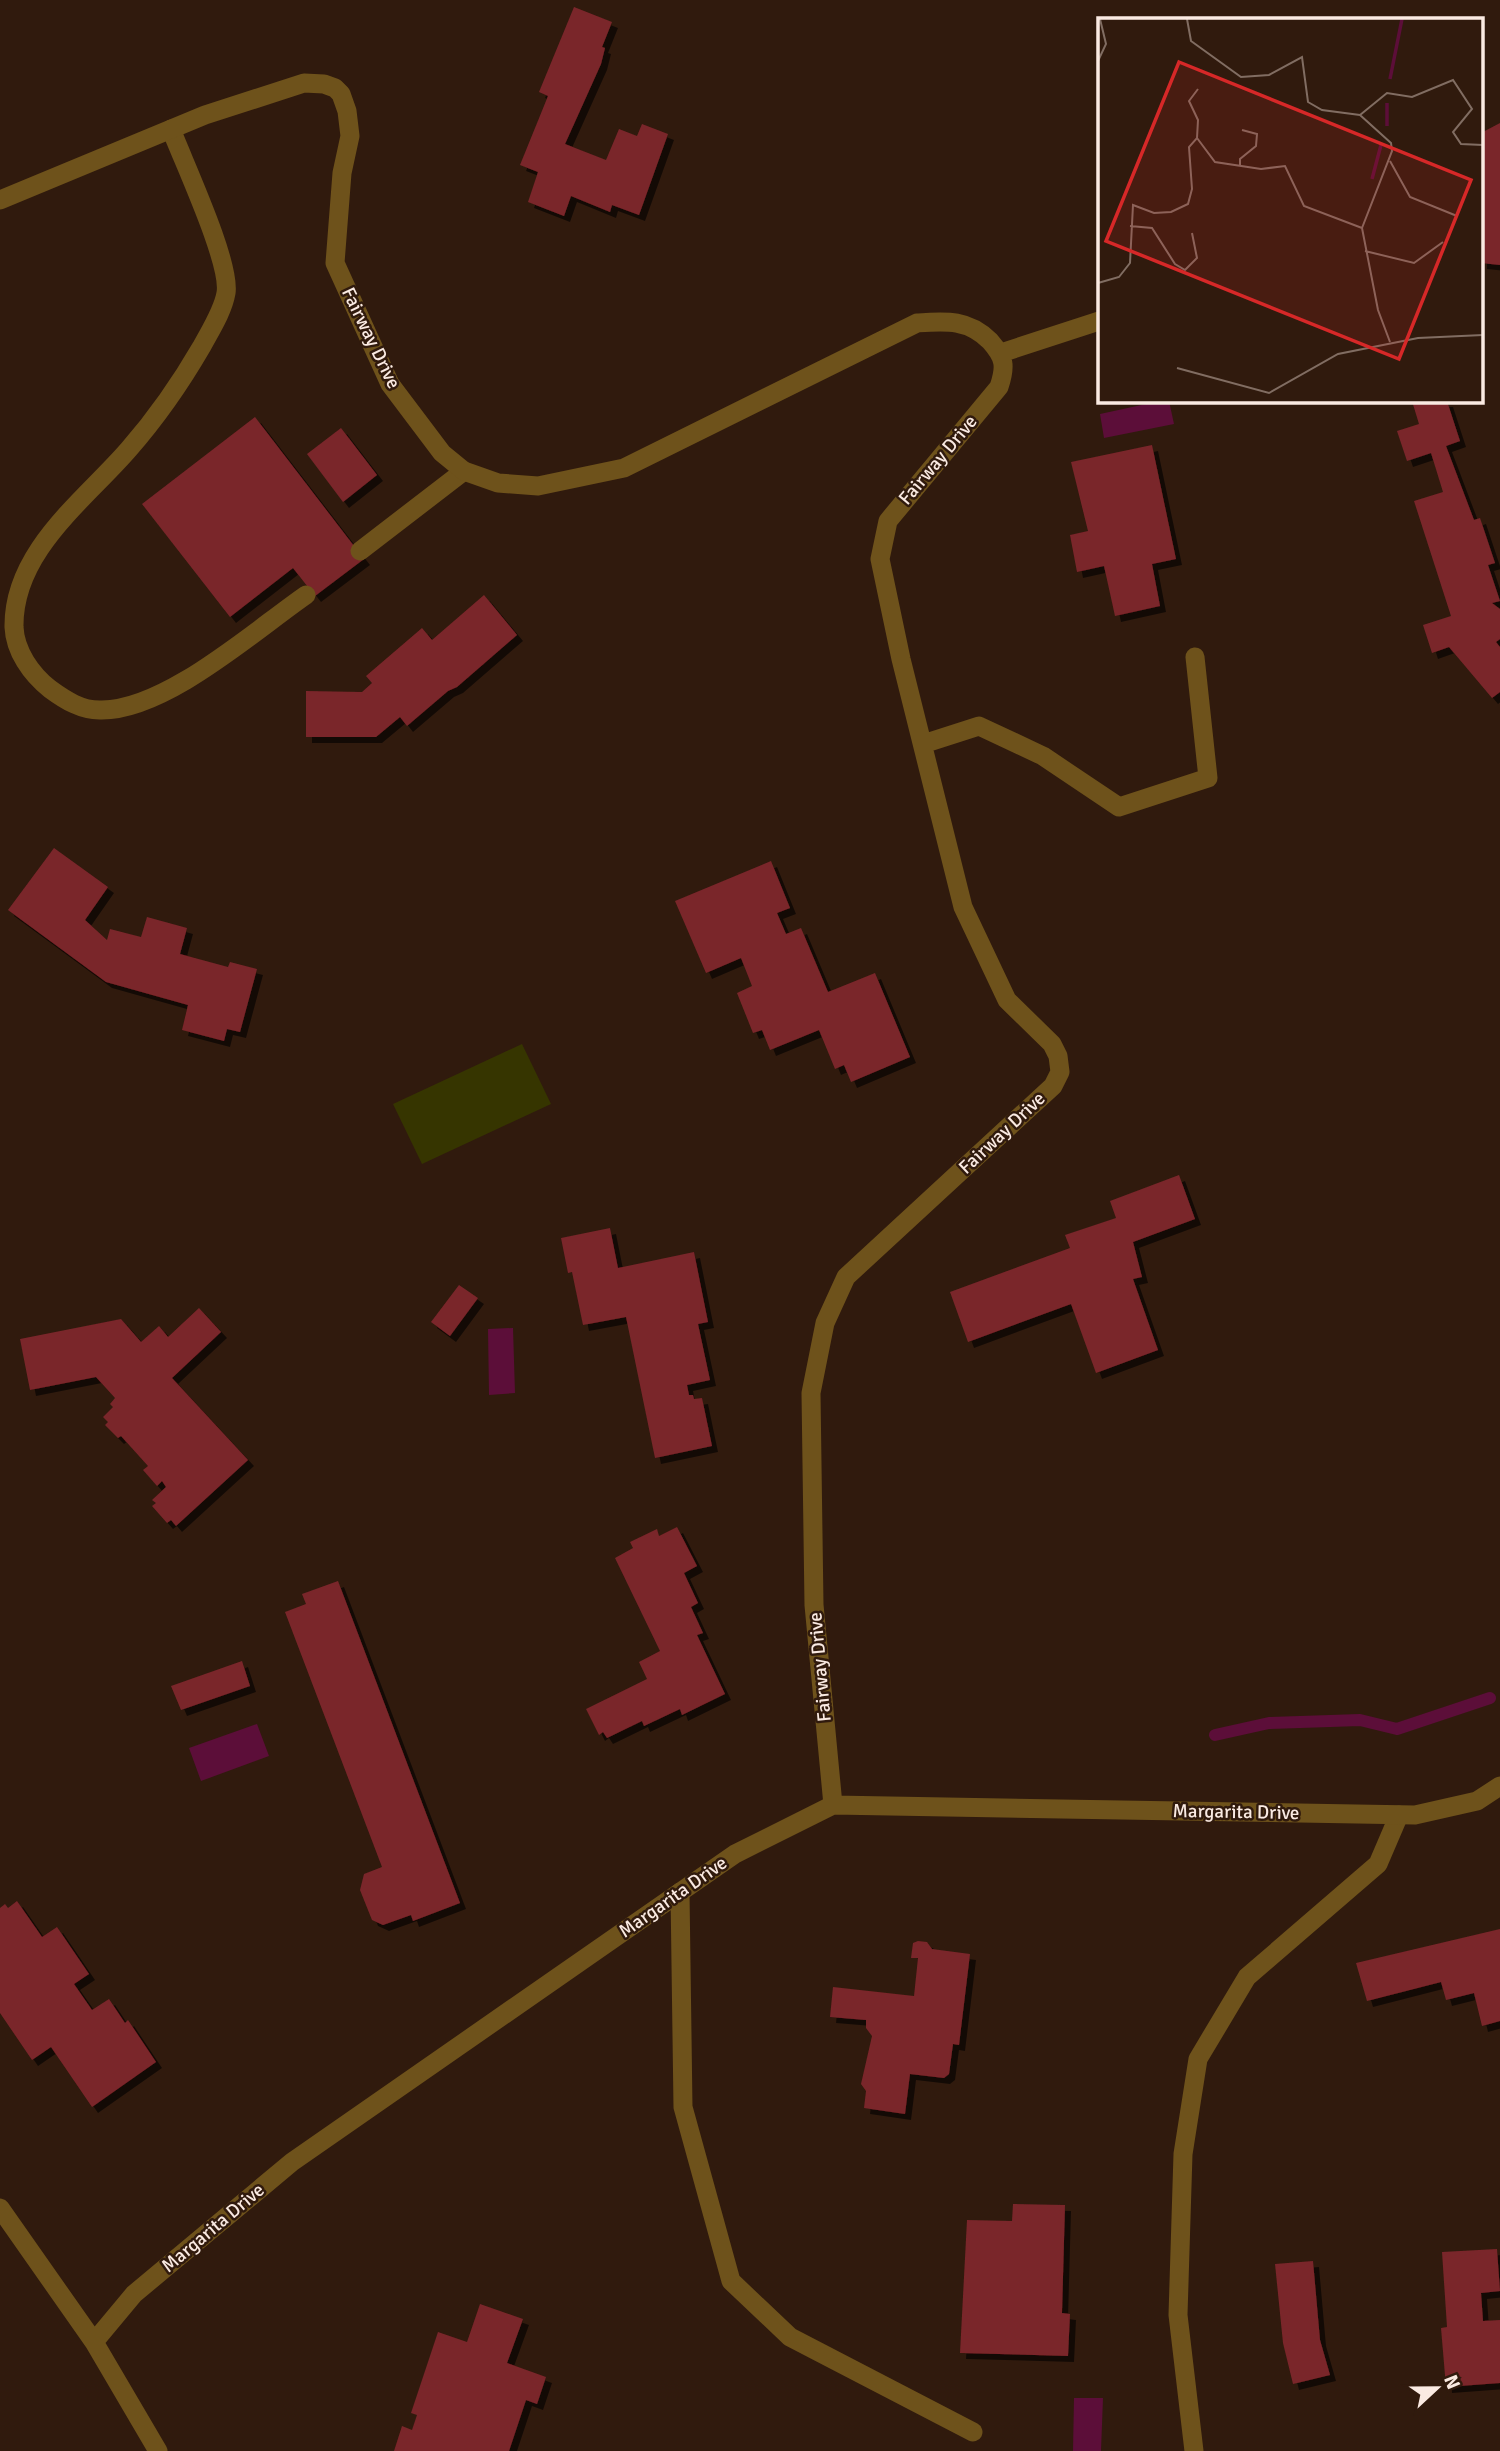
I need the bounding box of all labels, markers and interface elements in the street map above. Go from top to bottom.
inset map [1098,18,1482,402]
street label: Fairway Drive [336,283,406,393]
street label: Fairway Drive [893,410,983,510]
street label: Fairway Drive [954,1087,1050,1179]
street label: Fairway Drive [803,1611,837,1723]
street label: Margarita Drive [1172,1799,1300,1825]
street label: Margarita Drive [614,1851,732,1943]
street label: Margarita Drive [157,2178,269,2278]
north arrow [1402,2353,1472,2423]
text: N [1438,2371,1465,2393]

